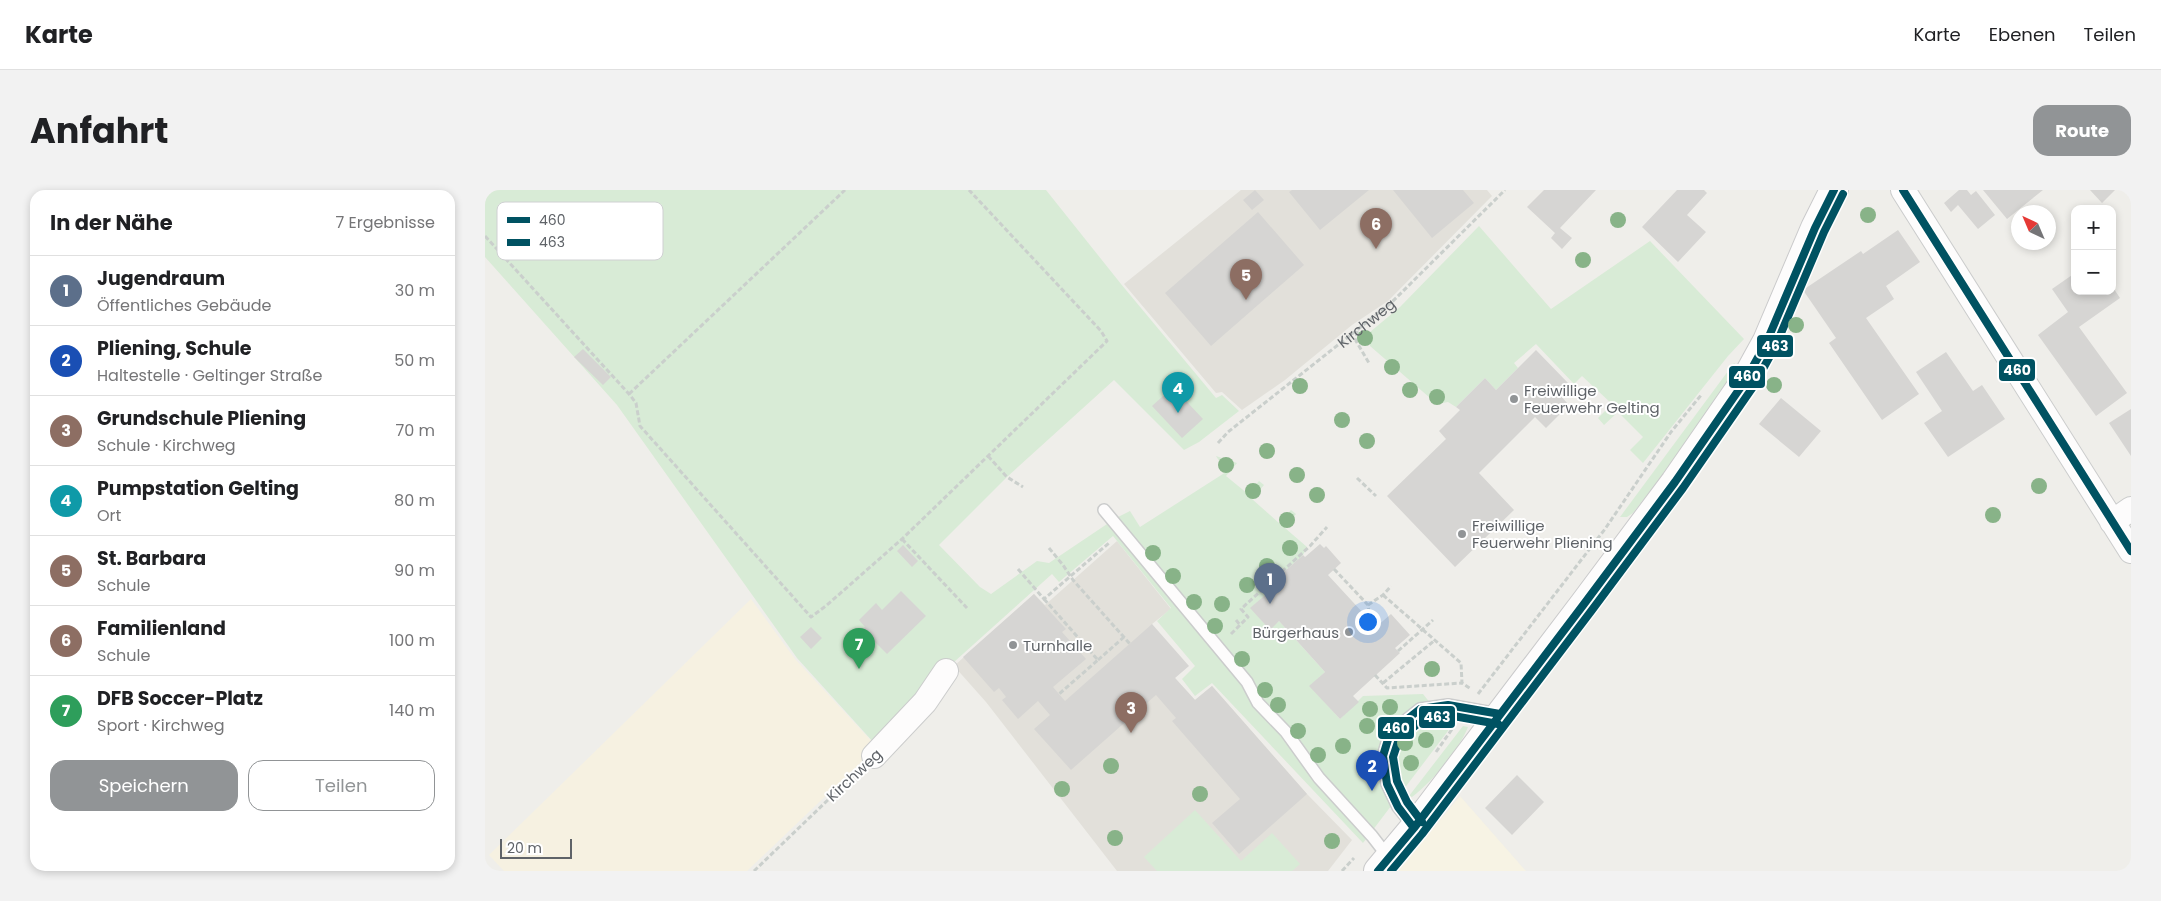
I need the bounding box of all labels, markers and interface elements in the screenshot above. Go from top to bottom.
text: Karte [25,18,93,51]
text: Karte [1913,22,1961,47]
text: Ebenen [1989,22,2056,47]
text: Teilen [2084,22,2136,47]
button: Route [2033,105,2131,156]
text: Anfahrt [30,106,169,155]
legend [497,202,663,260]
north arrow [2011,205,2056,250]
map controls [2071,205,2116,295]
button: + [2071,205,2116,250]
text: In der Nähe [50,208,173,237]
pin: 6 [1360,208,1392,249]
text: 460 [539,210,566,230]
text: 7 Ergebnisse [335,211,435,234]
text: 463 [539,232,565,252]
button: − [2071,250,2116,295]
pin: 5 [1230,259,1262,300]
text: Jugendraum [97,265,225,292]
text: 1 [63,279,69,302]
text: 30 m [395,279,435,302]
street label: Kirchweg [1333,293,1400,352]
text: Öffentliches Gebäude [97,294,271,317]
line badge: 463 [1756,334,1794,358]
text: Pliening, Schule [97,335,251,362]
text: 463 [1762,336,1788,356]
text: 2 [61,349,71,372]
text: 50 m [394,349,435,372]
line badge: 460 [1998,358,2036,382]
text: 460 [2003,360,2031,380]
text: Haltestelle · Geltinger Straße [97,364,323,387]
line badge: 460 [1728,365,1766,389]
text: 460 [1733,366,1761,386]
pin: 4 [1162,372,1194,413]
place label: Freiwillige Feuerwehr Gelting [1524,380,1660,418]
marker: Freiwillige Feuerwehr Gelting [1508,393,1520,405]
text: Grundschule Pliening [97,405,306,432]
text: 3 [61,419,71,442]
text: 70 m [395,419,435,442]
text: Schule · Kirchweg [97,434,236,457]
text: Pumpstation Gelting [97,475,299,502]
text: 4 [61,489,71,512]
text: 80 m [394,489,435,512]
text: Ort [97,504,121,527]
place label: Freiwillige Feuerwehr Pliening [1472,515,1613,553]
marker: Freiwillige Feuerwehr Pliening [1456,528,1468,540]
text: St. Barbara [97,545,206,572]
text: 5 [61,559,71,582]
text: 90 m [394,559,435,582]
pin: 1 [1254,563,1286,604]
text: Schule [97,574,150,597]
your location [1355,609,1381,635]
text: Familienland [97,615,226,642]
place label: Bürgerhaus [1252,622,1339,643]
marker: Bürgerhaus [1343,626,1355,638]
pin: 7 [843,628,875,669]
text: 6 [61,629,71,652]
text: 100 m [389,629,435,652]
place label: Turnhalle [1023,635,1092,656]
marker: Turnhalle [1007,639,1019,651]
text: Schule [97,644,150,667]
text: DFB Soccer-Platz [97,685,263,712]
pin: 3 [1115,692,1147,733]
text: 7 [62,699,70,722]
text: 140 m [389,699,435,722]
line badge: 463 [1418,705,1456,729]
text: 463 [1424,707,1450,727]
text: Sport · Kirchweg [97,714,224,737]
line badge: 460 [1377,716,1415,740]
text: 460 [1382,718,1410,738]
street label: Kirchweg [822,744,886,806]
pin: 2 [1356,750,1388,791]
button: Speichern [50,760,238,811]
button: Teilen [248,760,435,811]
scale bar [500,836,573,859]
text: 20 m [507,838,542,858]

